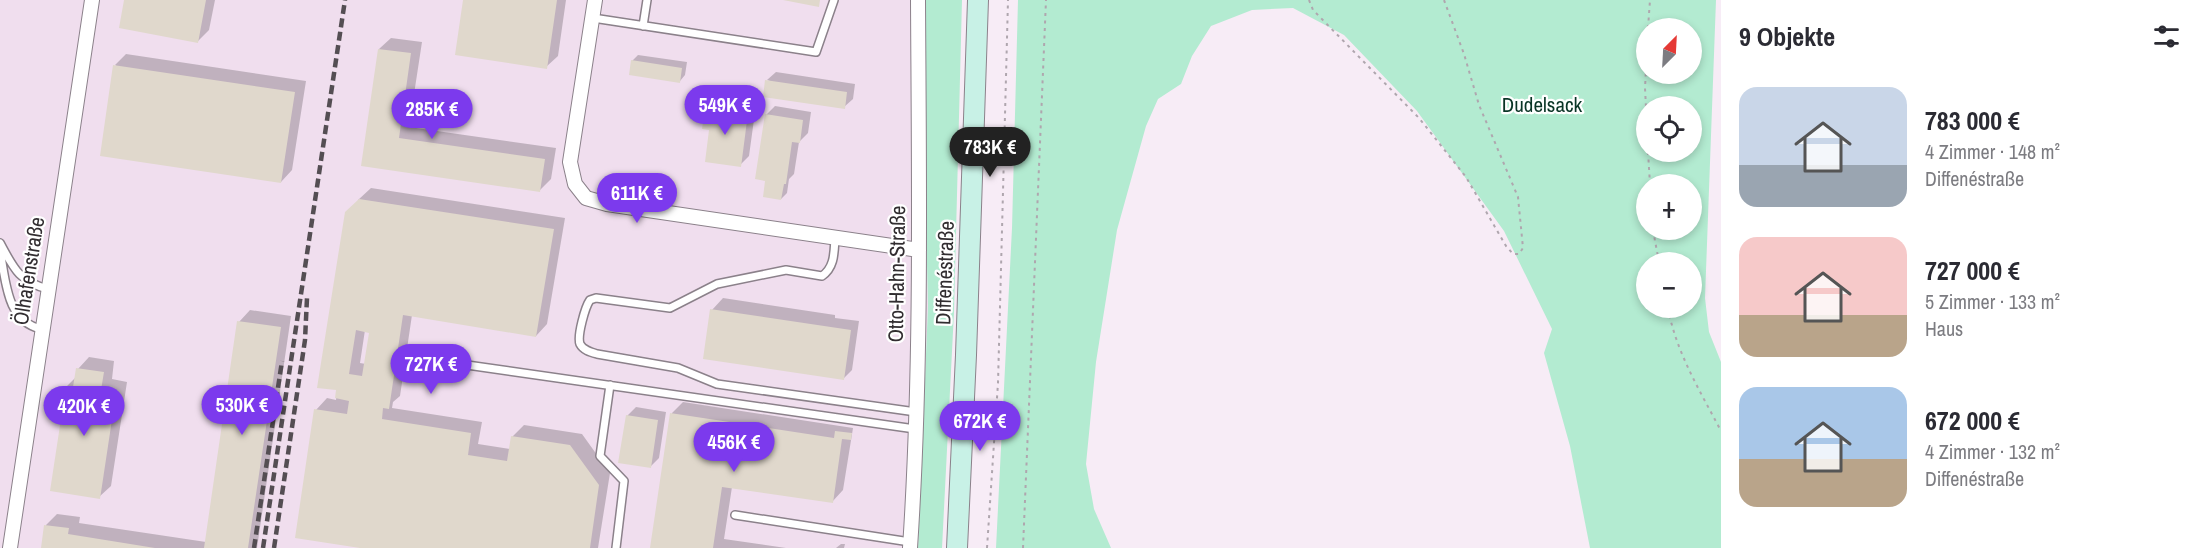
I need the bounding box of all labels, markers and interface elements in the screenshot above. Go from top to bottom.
north arrow [1636,18,1702,84]
map controls [1636,18,1702,318]
text: 9 Objekte [1739,19,1835,54]
icon: filters [2150,20,2183,53]
pin: 549K € [676,85,774,136]
pin: 285K € [383,89,481,140]
park label: Dudelsack [1502,90,1583,119]
text: 549K € [699,91,751,118]
text: 285K € [406,95,458,122]
button: locate [1636,96,1702,162]
text: 783 000 € [1925,103,2020,138]
icon: home [1787,111,1859,183]
pin: 783K € [941,127,1039,178]
text: 783K € [964,133,1016,160]
text: 4 Zimmer · 148 m² [1925,138,2060,165]
text: Diffenéstraße [1925,165,2024,192]
pin: 611K € [588,173,686,224]
button: + [1636,174,1702,240]
text: 611K € [611,179,663,206]
street label: Otto-Hahn-Straße [881,205,912,343]
street label: Ölhafenstraße [6,215,51,327]
street label: Diffenéstraße [928,220,961,325]
button: − [1636,252,1702,318]
text: 727 000 € [1925,253,2020,288]
icon: home [1787,261,1859,333]
text: 5 Zimmer · 133 m² [1925,288,2060,315]
text: Haus [1925,315,1963,342]
pin: 727K € [382,344,480,395]
text: 727K € [405,350,457,377]
pin: 530K € [193,385,291,436]
pin: 420K € [35,386,133,437]
text: 530K € [216,391,268,418]
text: 420K € [58,392,110,419]
pin: 672K € [931,401,1029,452]
text: 672 000 € [1925,403,2020,438]
text: 672K € [954,407,1006,434]
icon: home [1787,411,1859,483]
pin: 456K € [685,422,783,473]
text: 456K € [708,428,760,455]
text: 4 Zimmer · 132 m² [1925,438,2060,465]
text: Diffenéstraße [1925,465,2024,492]

